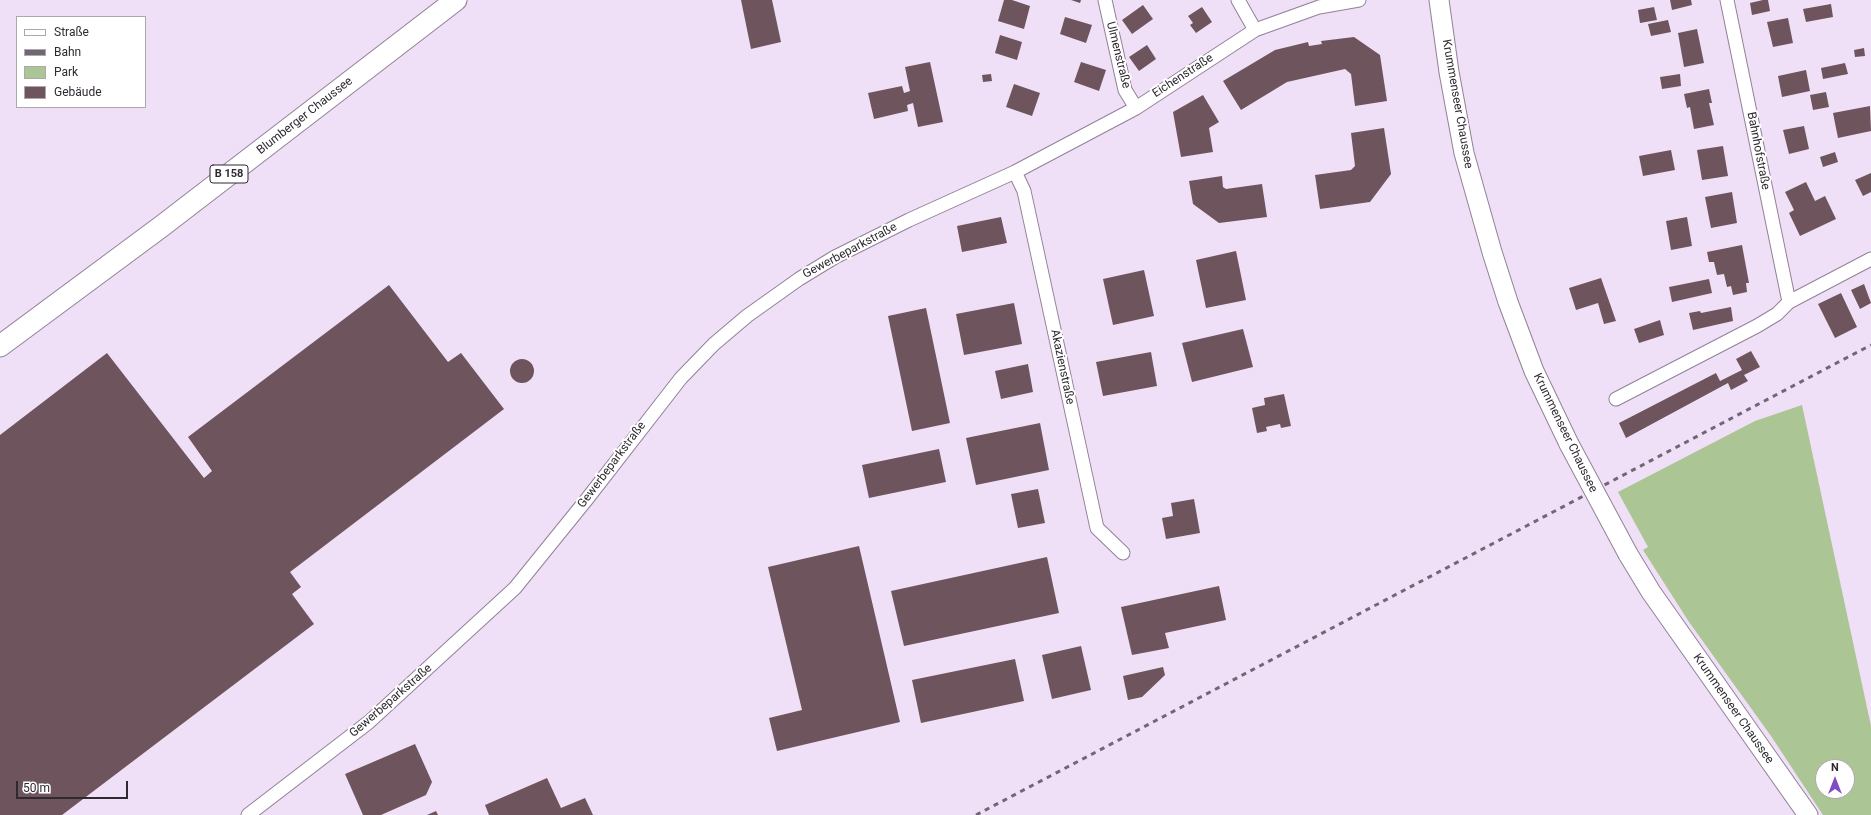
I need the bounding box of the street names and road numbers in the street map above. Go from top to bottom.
street label: Ulmenstraße [1103,20,1133,90]
street label: Krummenseer Chaussee [1439,38,1475,170]
street label: Eichenstraße [1150,51,1216,101]
street label: Blumberger Chaussee [254,74,356,158]
street label: Bahnhofstraße [1743,111,1773,191]
road number: B 158 [210,165,248,183]
street label: Gewerbeparkstraße [800,220,900,282]
street label: Akazienstraße [1047,328,1077,406]
street label: Krummenseer Chaussee [1530,371,1600,495]
street label: Gewerbeparkstraße [575,419,649,511]
street label: Krummenseer Chaussee [1690,651,1776,767]
street label: Gewerbeparkstraße [347,661,435,741]

